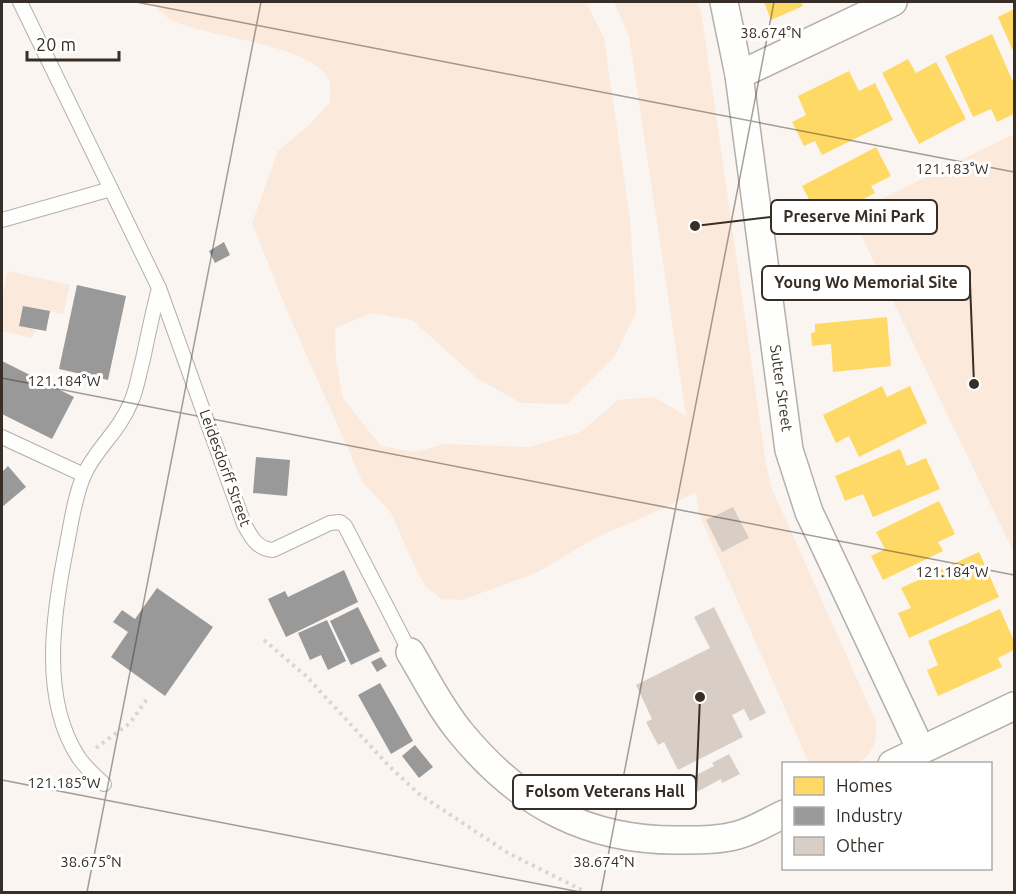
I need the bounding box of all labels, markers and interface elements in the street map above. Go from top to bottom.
scale bar [27,24,118,62]
text: 38.674°N [740,24,802,41]
text: 20 m [36,34,76,54]
text: 121.183°W [915,160,989,177]
callout: Preserve Mini Park [771,200,937,234]
text: Preserve Mini Park [783,207,925,225]
callout: Young Wo Memorial Site [762,266,970,300]
text: Young Wo Memorial Site [774,273,958,291]
street label: Sutter Street [767,343,796,433]
text: 121.184°W [27,372,101,389]
street label: Leidesdorff Street [196,407,255,529]
text: 121.184°W [915,563,989,580]
legend [782,762,992,870]
text: 121.185°W [27,774,101,791]
callout: Folsom Veterans Hall [513,775,696,809]
text: Homes [836,775,893,795]
text: Folsom Veterans Hall [525,782,685,800]
text: Industry [836,805,903,825]
text: Other [836,835,884,855]
text: 38.675°N [60,853,122,870]
text: 38.674°N [573,853,635,870]

